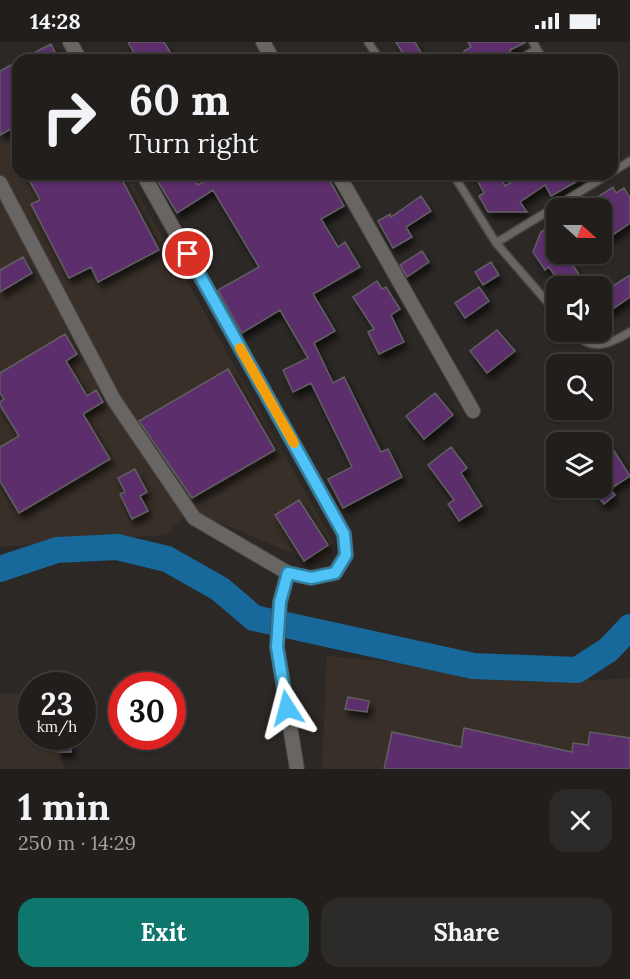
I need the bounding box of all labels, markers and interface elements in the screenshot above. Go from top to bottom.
text: 14:28 [30,7,81,35]
text: 60 m [129,73,230,127]
icon: right [30,78,108,156]
text: Turn right [129,126,258,160]
north arrow [546,198,612,264]
map controls [546,198,612,498]
pin [162,228,213,279]
icon: arrive [171,237,204,270]
button: sound [546,276,612,342]
button: search [546,354,612,420]
button: layers [546,432,612,498]
speed limit sign: 30 [108,672,186,750]
position arrow [255,676,319,740]
text: 23 [41,685,73,723]
text: km/h [37,717,77,736]
text: 1 min [18,784,110,830]
button: close [549,789,612,852]
text: 250 m · 14:29 [18,830,136,855]
button: Exit [18,898,309,967]
button: Share [321,898,612,967]

